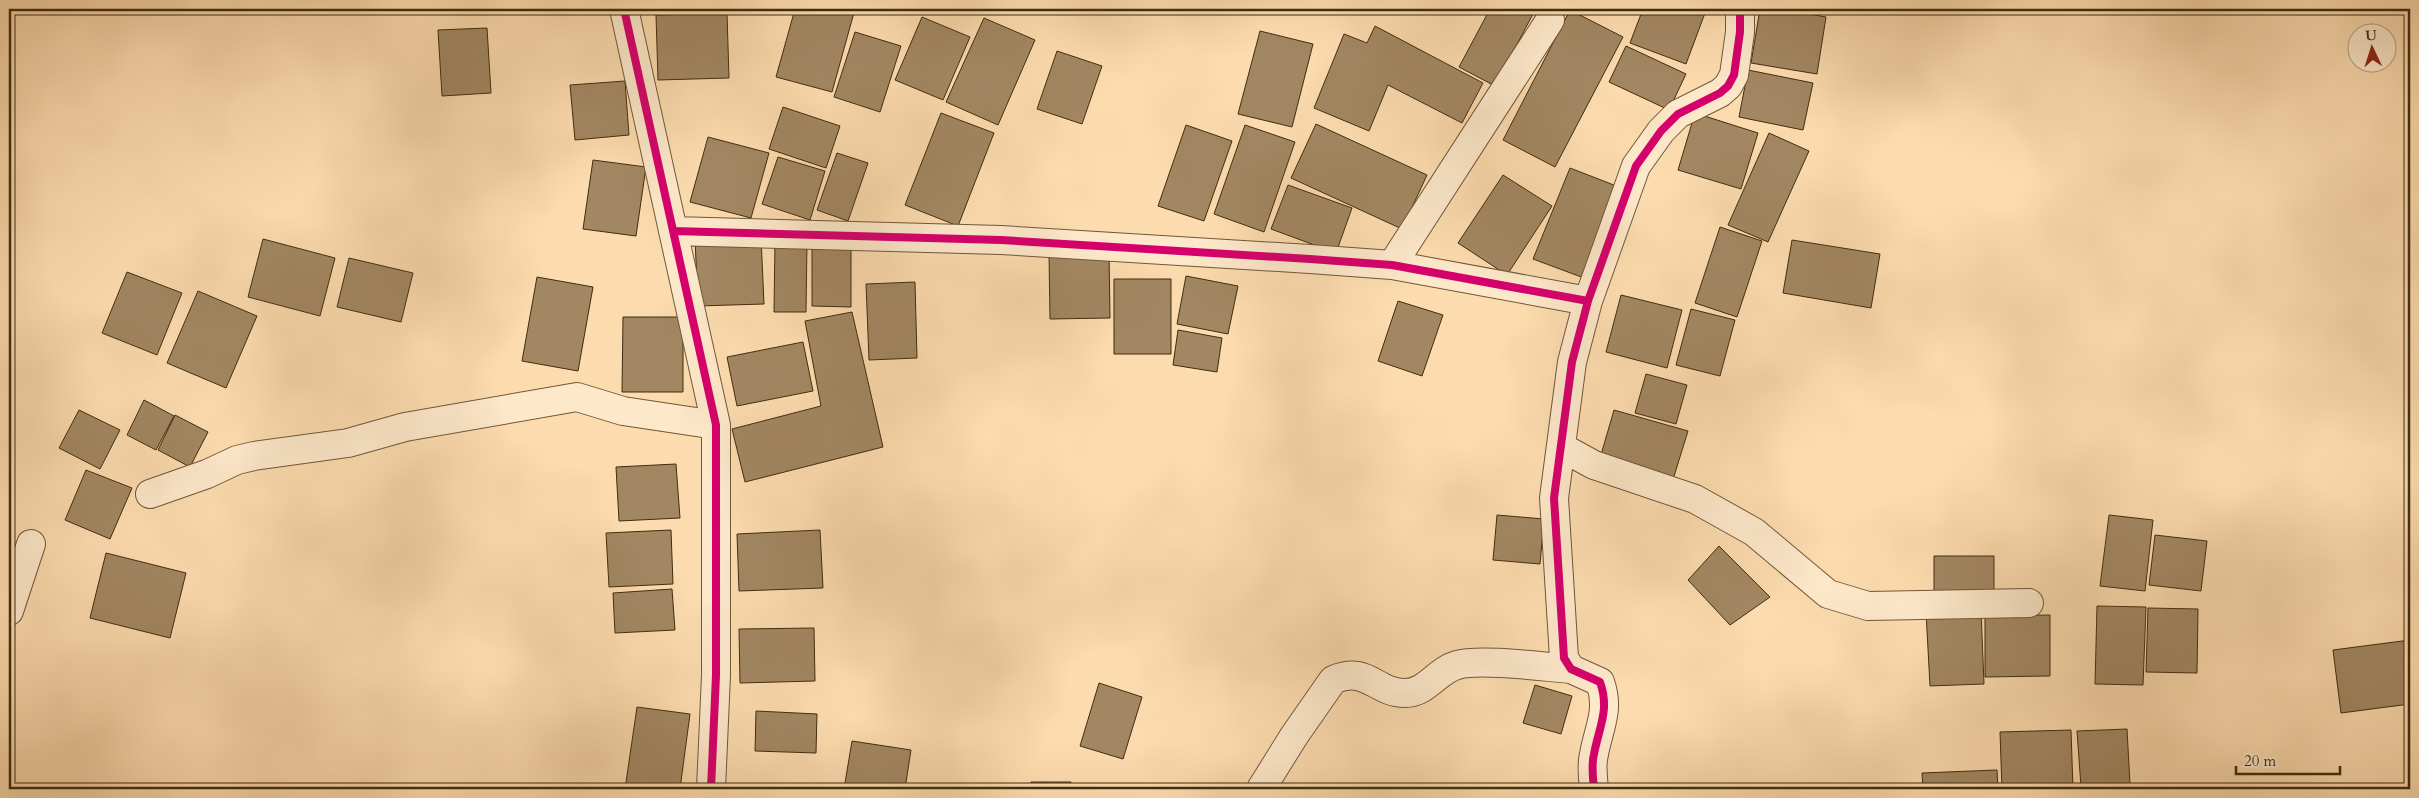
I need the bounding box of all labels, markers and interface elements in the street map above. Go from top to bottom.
north arrow [2346,22,2396,72]
text: U [2365,26,2378,45]
scale bar [2236,743,2340,775]
text: 20 m [2244,751,2276,771]

